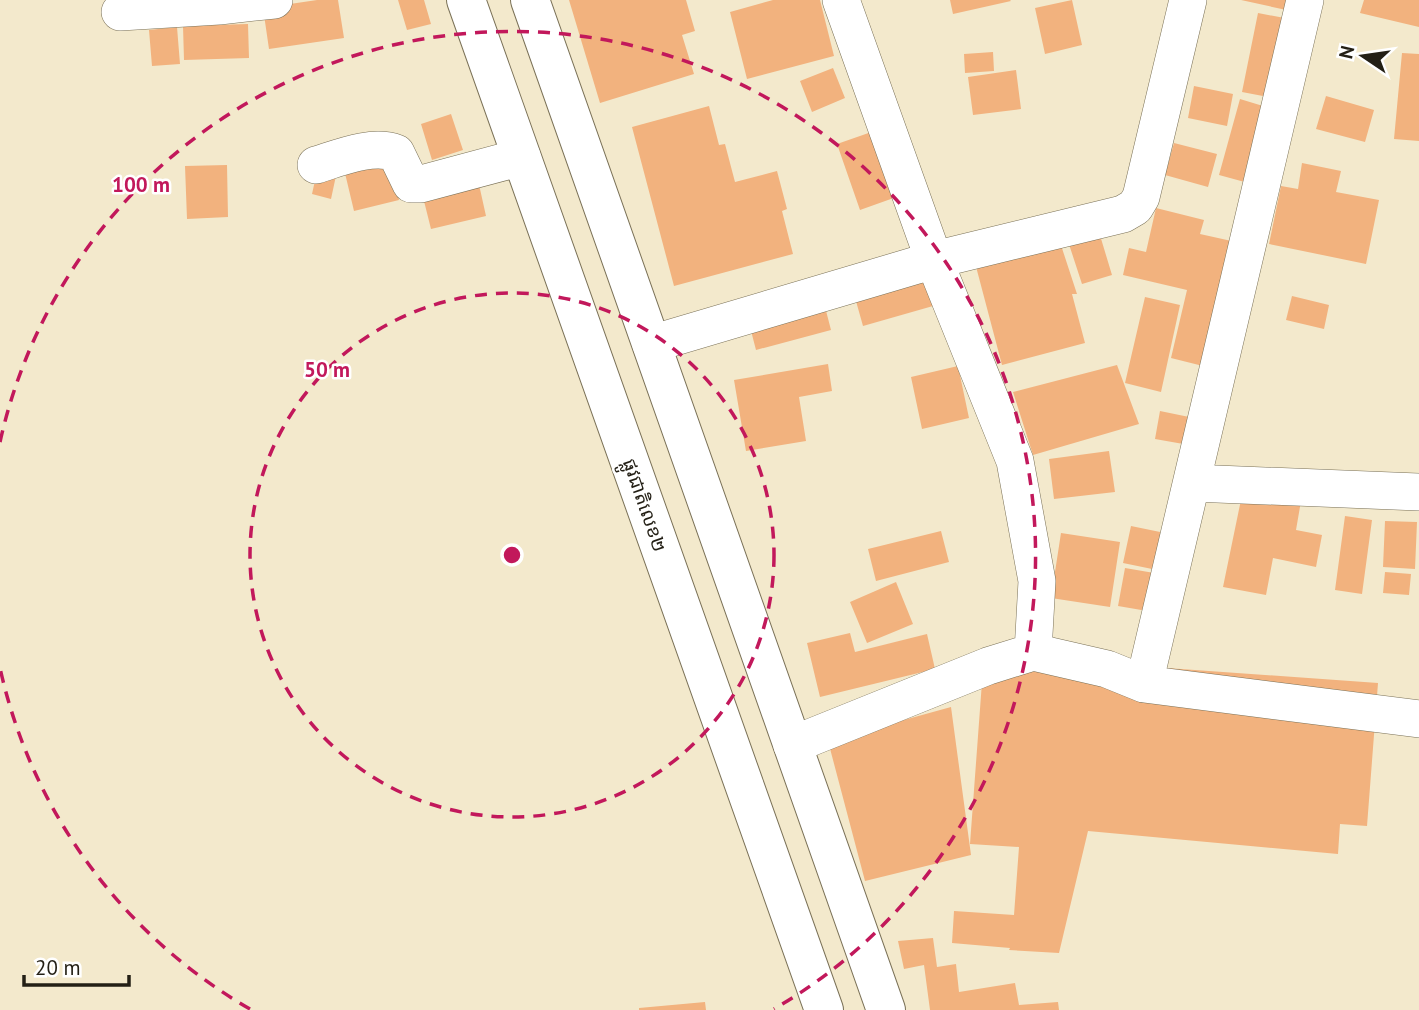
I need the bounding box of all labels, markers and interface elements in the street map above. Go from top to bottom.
north arrow [1328,21,1398,91]
text: N [1333,43,1360,61]
text: 100 m [112,171,170,198]
text: 50 m [304,356,350,383]
street label: ផ្លូវជាតិលេខ២ [612,455,672,557]
centre of rings [500,543,524,567]
scale bar [24,944,130,988]
text: 20 m [35,954,81,981]

